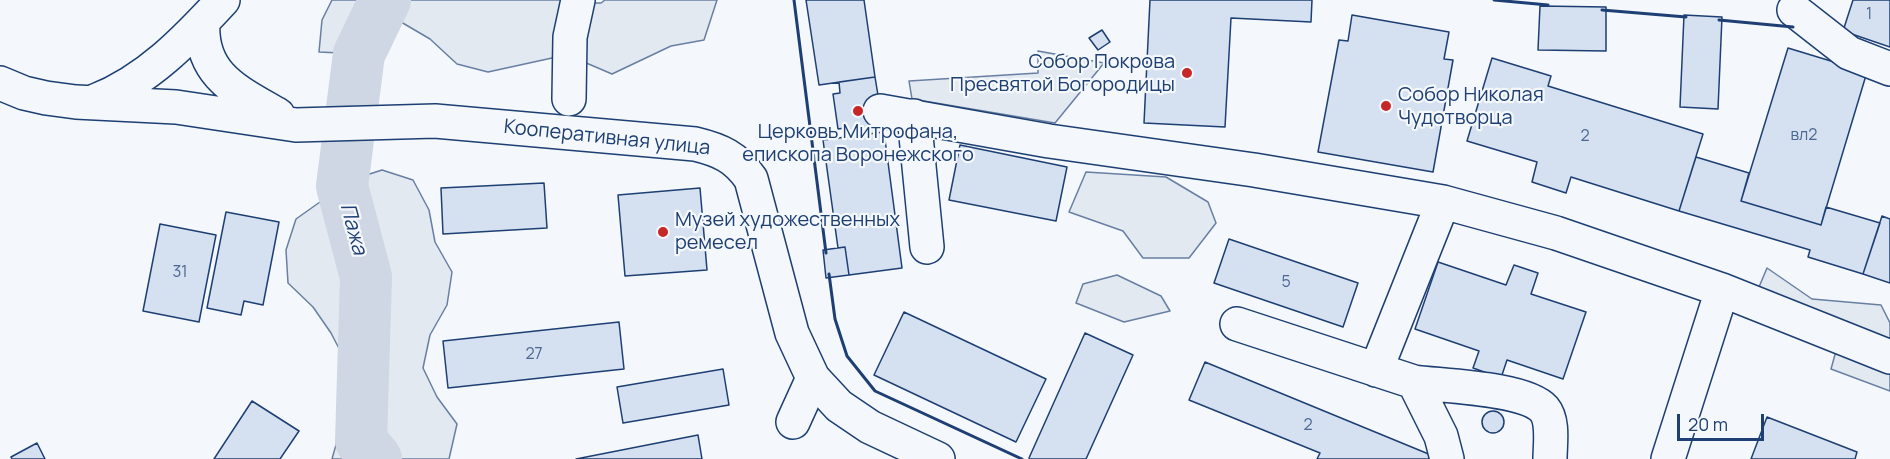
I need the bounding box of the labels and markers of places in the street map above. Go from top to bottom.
place label: Собор Покрова Пресвятой Богородицы [950,50,1175,97]
marker: Собор Покрова Пресвятой Богородицы [1180,66,1194,80]
place label: Собор Николая Чудотворца [1398,83,1544,130]
marker: Собор Николая Чудотворца [1379,99,1393,113]
marker: Церковь Митрофана, епископа Воронежского [851,104,865,118]
place label: Церковь Митрофана, епископа Воронежского [742,120,974,167]
place label: Музей художественных ремесел [675,208,900,255]
marker: Музей художественных ремесел [656,225,670,239]

